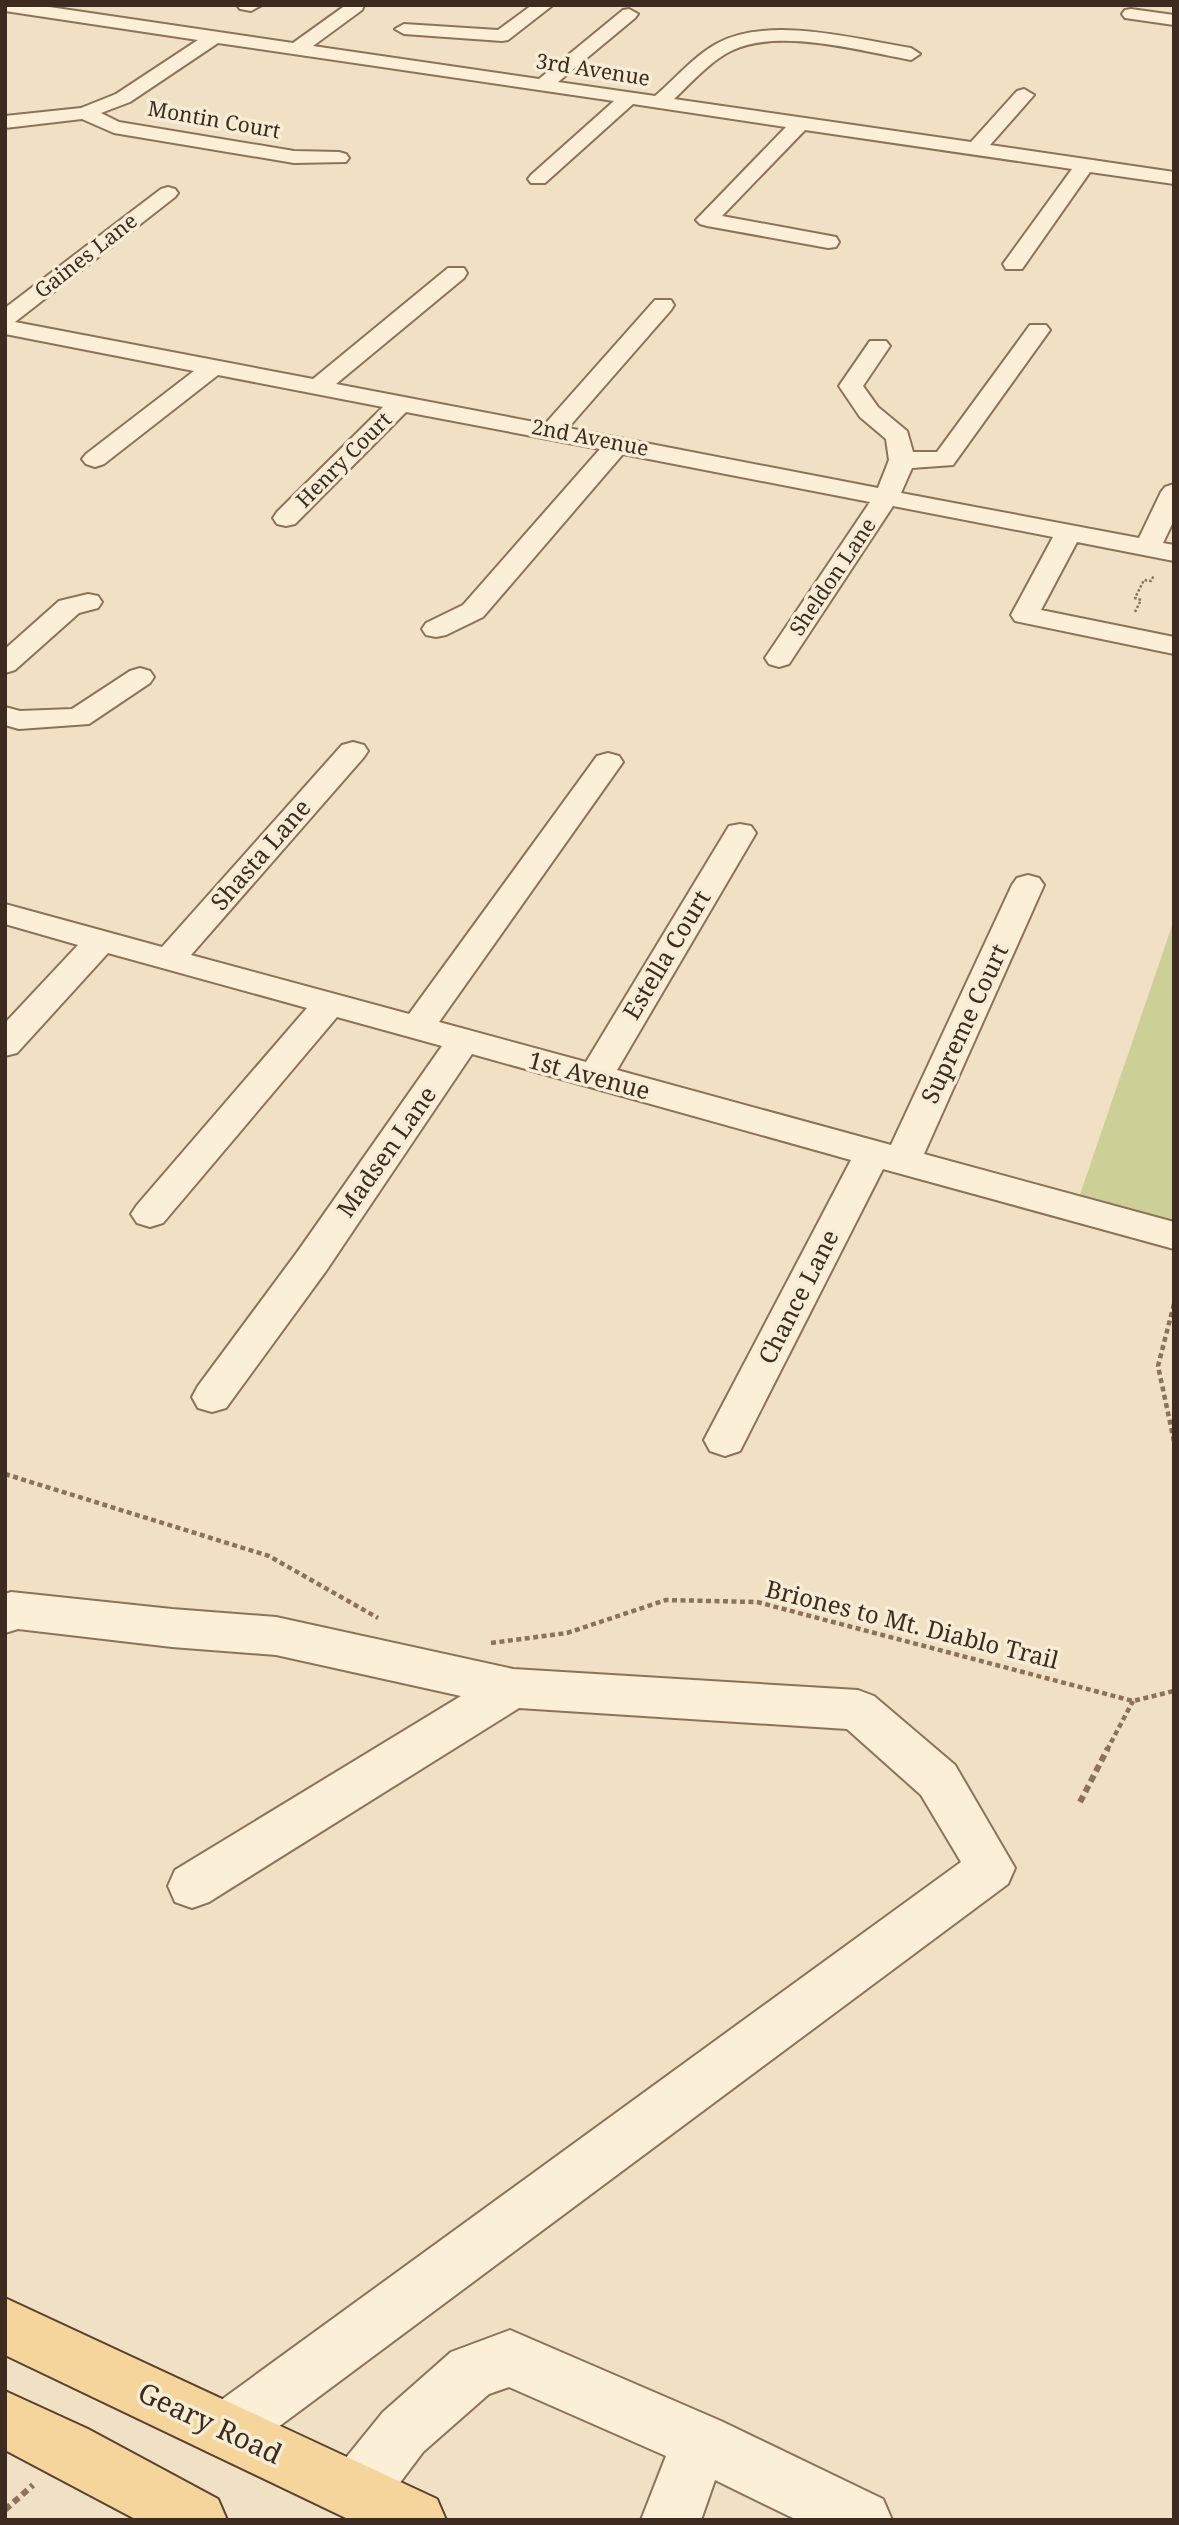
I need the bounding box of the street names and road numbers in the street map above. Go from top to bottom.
street label: 3rd Avenue [534,46,652,92]
street label: Montin Court [146,94,283,144]
street label: Gaines Lane [28,206,142,304]
street label: Henry Court [289,405,397,513]
street label: 2nd Avenue [529,412,651,462]
street label: Sheldon Lane [782,512,882,641]
street label: Shasta Lane [202,791,317,917]
street label: Estella Court [614,883,717,1025]
street label: Supreme Court [912,938,1015,1109]
street label: 1st Avenue [525,1042,654,1107]
street label: Madsen Lane [328,1079,443,1223]
street label: Chance Lane [750,1223,846,1369]
street label: Briones to Mt. Diablo Trail [762,1571,1063,1676]
street label: Geary Road [132,2372,288,2472]

